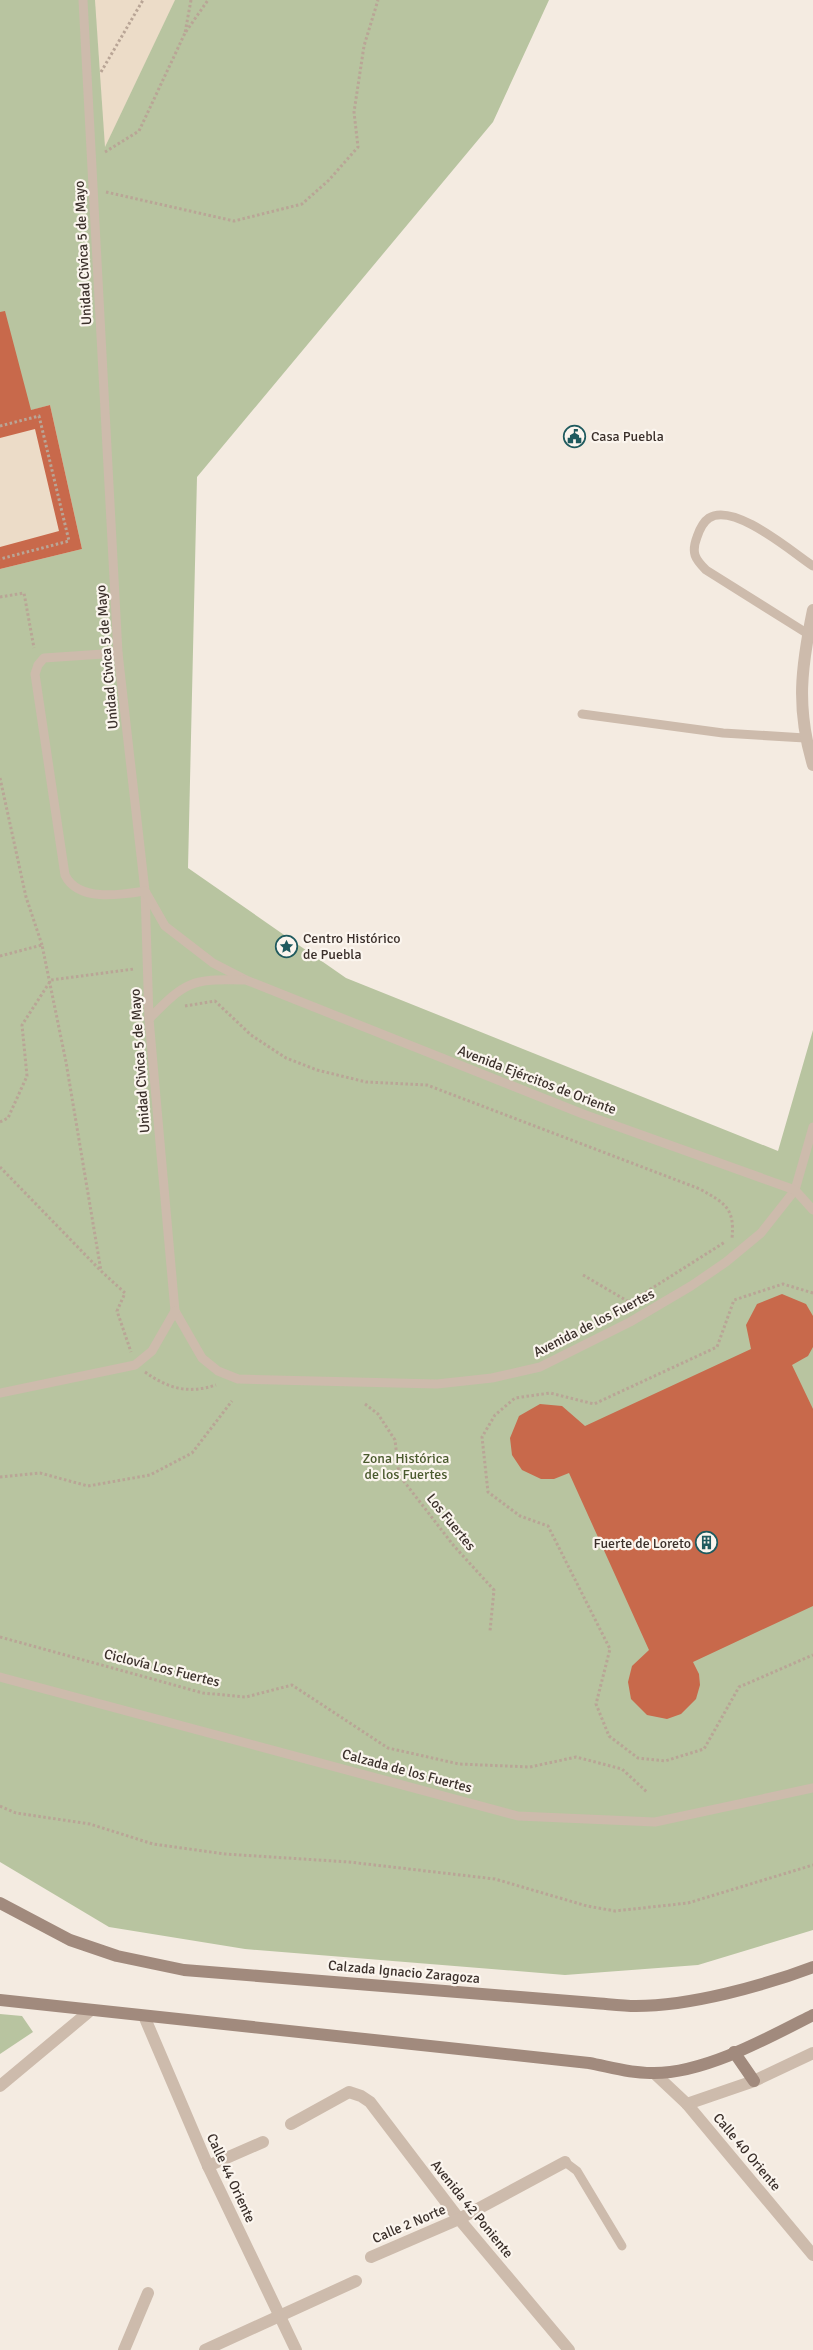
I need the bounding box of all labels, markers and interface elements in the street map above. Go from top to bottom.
street label: Unidad Civica 5 de Mayo [71,180,95,326]
public building icon: Casa Puebla [563,424,587,448]
place label: Casa Puebla [591,428,664,445]
street label: Unidad Civica 5 de Mayo [92,584,122,730]
place label: Centro Histórico de Puebla [303,930,401,963]
place icon: Centro Histórico de Puebla [275,934,299,958]
street label: Unidad Civica 5 de Mayo [126,988,154,1134]
street label: Avenida Ejércitos de Oriente [455,1042,619,1118]
street label: Avenida de los Fuertes [531,1285,657,1361]
park label: Zona Histórica de los Fuertes [363,1450,449,1483]
street label: Los Fuertes [423,1490,479,1554]
building icon: Fuerte de Loreto [695,1531,719,1555]
place label: Fuerte de Loreto [593,1535,691,1552]
street label: Ciclovía Los Fuertes [102,1645,222,1691]
street label: Calzada de los Fuertes [340,1746,474,1796]
street label: Calzada Ignacio Zaragoza [327,1957,481,1987]
street label: Calle 40 Oriente [709,2110,785,2194]
street label: Calle 44 Oriente [203,2131,259,2225]
street label: Avenida 42 Poniente [427,2156,517,2262]
street label: Calle 2 Norte [370,2201,448,2247]

